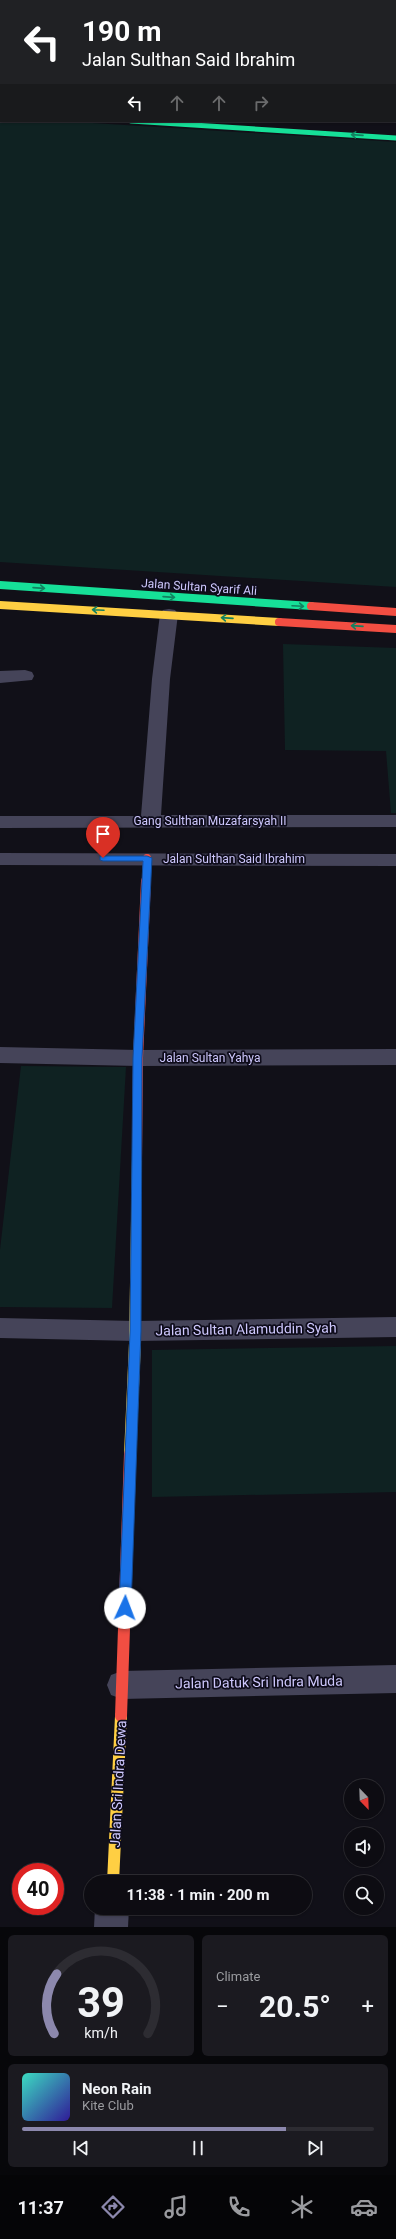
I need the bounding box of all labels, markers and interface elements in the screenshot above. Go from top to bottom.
text: 190 m [82,15,161,48]
icon: left [16,16,68,68]
text: Jalan Sulthan Said Ibrahim [82,49,295,70]
icon: left [124,92,146,114]
icon: ahead [166,92,188,114]
icon: ahead [208,92,230,114]
icon: right [250,92,272,114]
one-way arrow [351,132,364,139]
street label: Jalan Sultan Syarif Ali [141,576,257,598]
one-way arrow [32,585,45,592]
one-way arrow [162,594,175,601]
one-way arrow [291,602,304,610]
one-way arrow [92,606,105,613]
one-way arrow [221,614,234,621]
one-way arrow [351,623,364,630]
street label: Gang Sulthan Muzafarsyah II [133,814,287,828]
pin [86,817,120,858]
icon: arrive [92,823,114,845]
street label: Jalan Sulthan Said Ibrahim [163,852,305,866]
street label: Jalan Sultan Yahya [160,1051,260,1065]
street label: Jalan Sultan Alamuddin Syah [155,1319,337,1339]
position arrow [104,1587,146,1629]
street label: Jalan Datuk Sri Indra Muda [175,1673,343,1691]
street label: Jalan Sri Indra Dewa [107,1720,129,1848]
north arrow [344,1779,384,1819]
map controls [344,1779,384,1915]
button: sound [344,1827,384,1867]
speed limit sign: 40 [12,1863,64,1915]
button: search [344,1875,384,1915]
text: 11:38 · 1 min · 200 m [127,1886,269,1904]
text: Climate [216,1969,260,1984]
text: 39 [77,1977,125,2026]
text: 20.5° [259,1989,331,2024]
text: − [216,1994,229,2019]
text: + [362,1994,374,2019]
text: km/h [84,2024,118,2040]
text: Neon Rain [82,2080,151,2098]
text: Kite Club [82,2098,134,2113]
icon: previous [70,2137,92,2159]
icon: pause [187,2137,209,2159]
icon: next [304,2137,326,2159]
icon: directions [99,2193,127,2221]
icon: music [162,2193,190,2221]
icon: phone [225,2193,253,2221]
icon: climate [288,2193,316,2221]
icon: car [350,2193,378,2221]
text: 11:37 [17,2197,64,2218]

